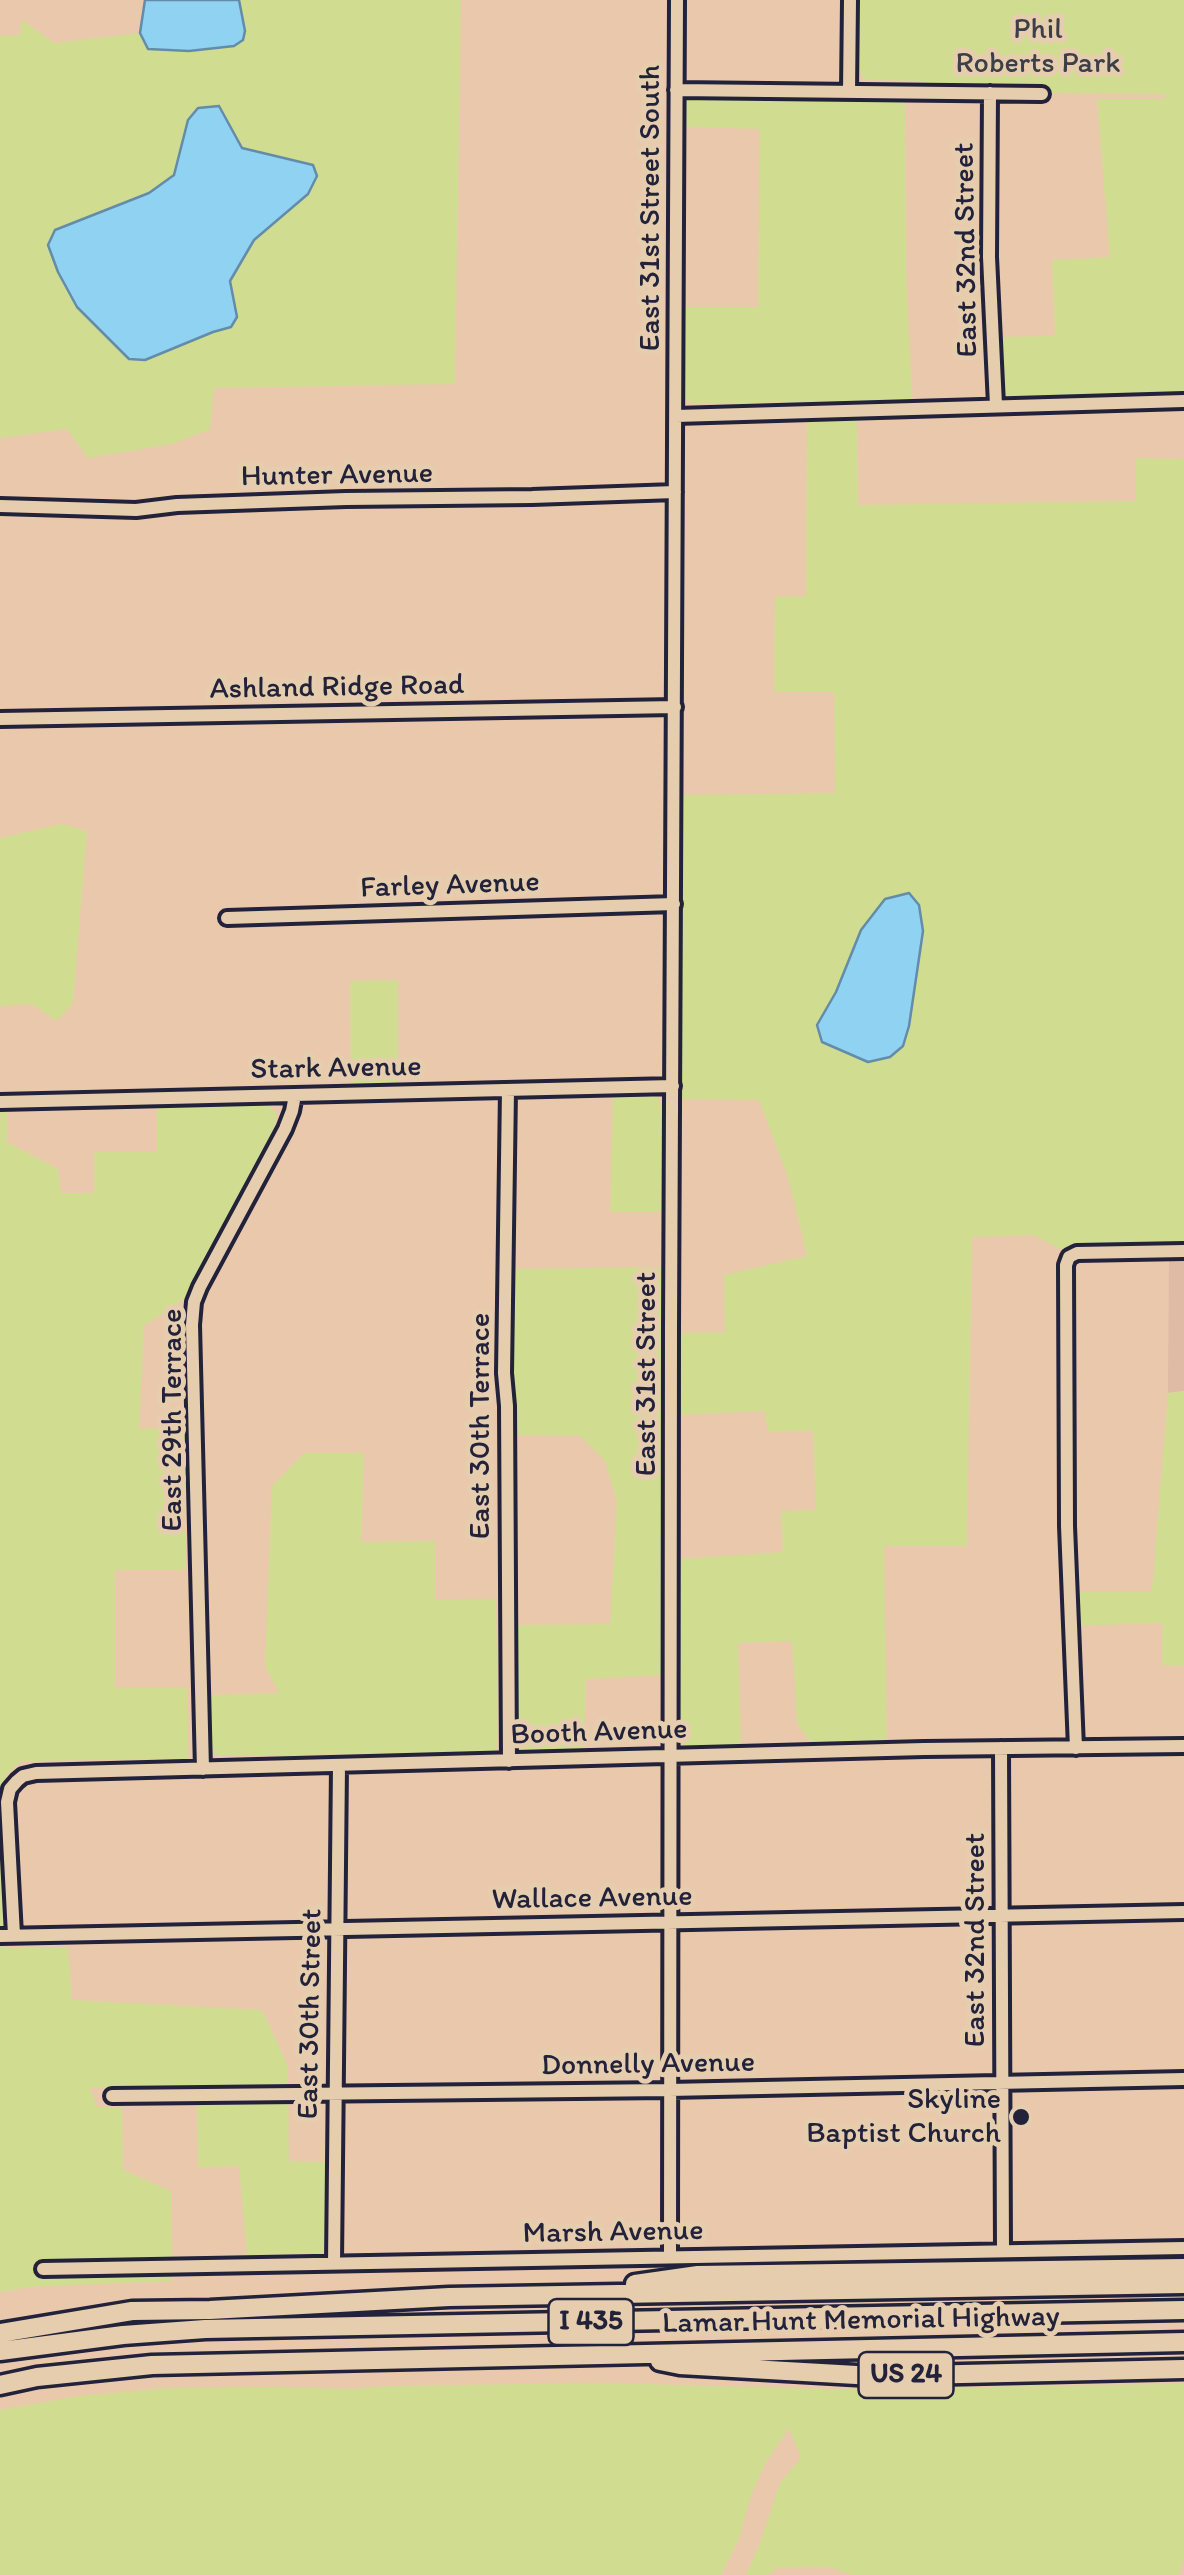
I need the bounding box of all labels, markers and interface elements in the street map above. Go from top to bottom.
park label: Phil Roberts Park [956,12,1120,82]
street label: East 31st Street South [633,65,669,351]
street label: East 32nd Street [947,142,987,358]
street label: Hunter Avenue [241,456,433,496]
street label: Ashland Ridge Road [209,668,465,708]
street label: Farley Avenue [360,865,540,907]
street label: Stark Avenue [250,1050,422,1088]
street label: East 31st Street [629,1272,665,1476]
street label: East 29th Terrace [155,1308,191,1532]
street label: East 30th Terrace [463,1313,499,1539]
street label: Booth Avenue [510,1712,688,1754]
street label: East 32nd Street [958,1833,994,2047]
street label: Wallace Avenue [491,1879,693,1919]
street label: East 30th Street [291,1908,331,2120]
street label: Donnelly Avenue [541,2045,755,2085]
place label: Skyline Baptist Church [806,2082,1001,2152]
marker: Skyline Baptist Church [1010,2106,1032,2128]
street label: Marsh Avenue [522,2213,704,2253]
road number: I 435 [548,2299,634,2345]
street label: Lamar Hunt Memorial Highway [662,2300,1060,2342]
road number: US 24 [858,2352,954,2398]

